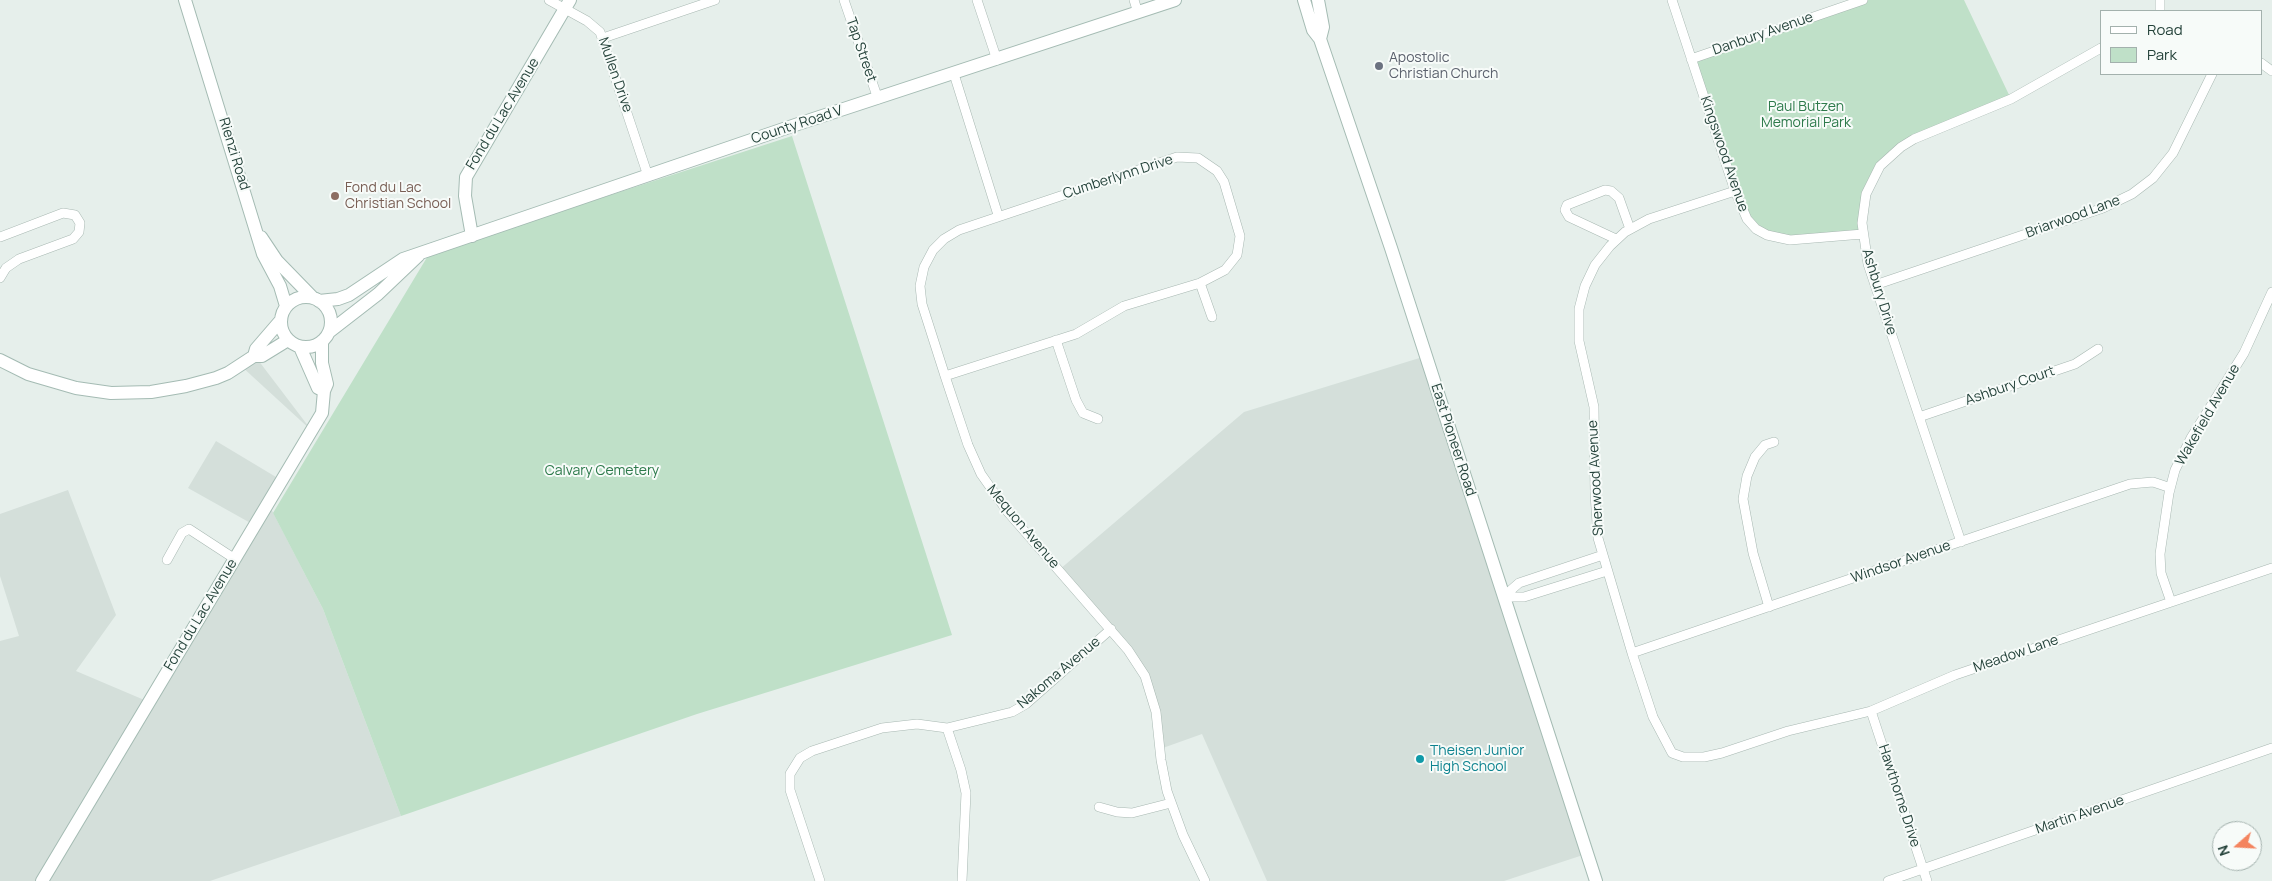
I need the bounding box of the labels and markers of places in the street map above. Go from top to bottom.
place label: Apostolic Christian Church [1389,50,1498,82]
marker: Apostolic Christian Church [1373,60,1385,72]
place label: Fond du Lac Christian School [345,180,451,212]
marker: Fond du Lac Christian School [329,190,341,202]
place label: Theisen Junior High School [1430,743,1524,776]
marker: Theisen Junior High School [1414,753,1426,765]

